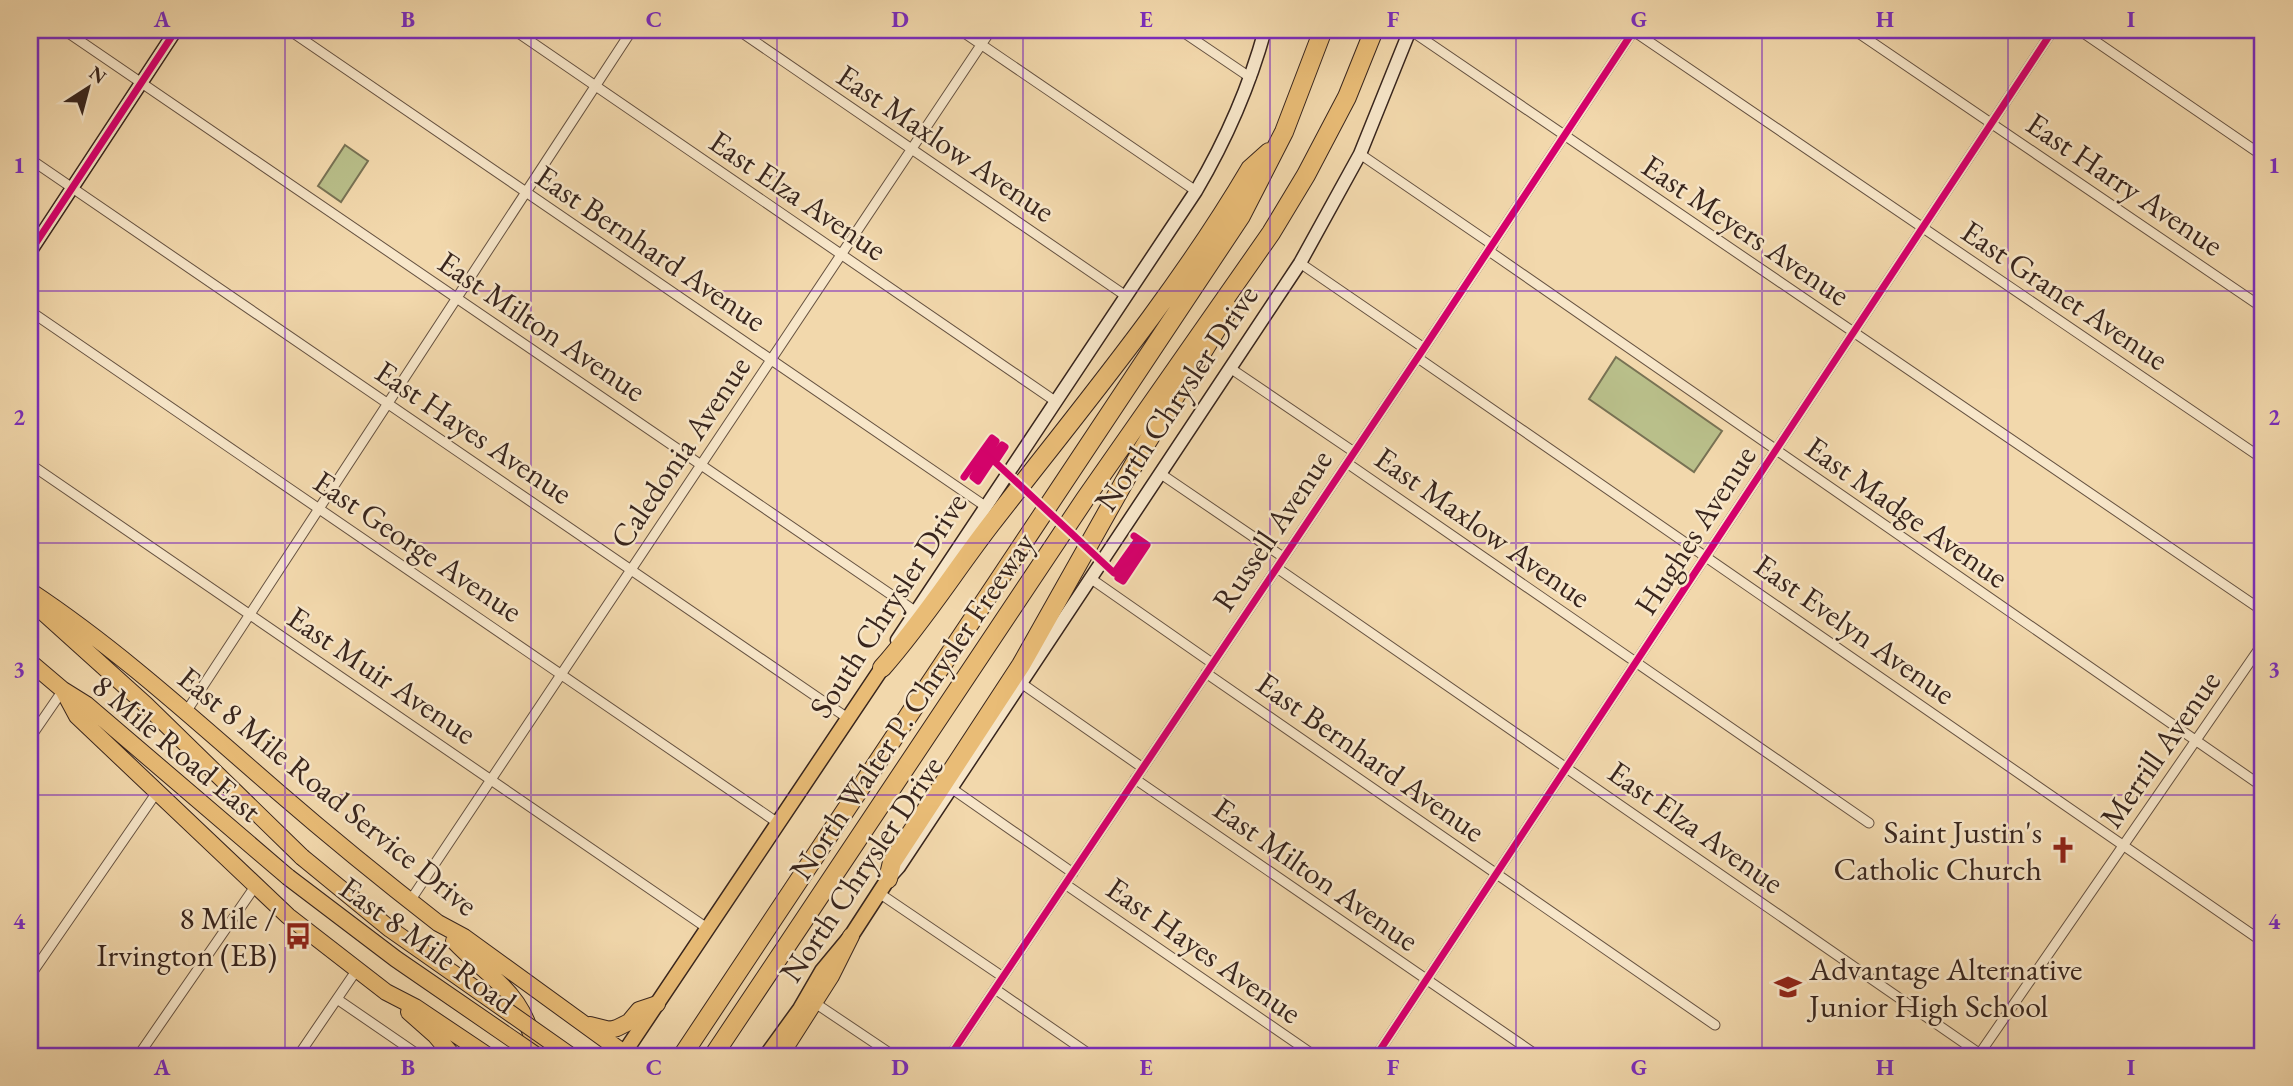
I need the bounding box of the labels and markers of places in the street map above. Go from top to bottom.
place label: Saint Justin's Catholic Church [1833,811,2042,890]
church icon: Saint Justin's Catholic Church [2048,835,2078,865]
place label: 8 Mile / Irvington (EB) [97,897,277,976]
bus stop icon: 8 Mile / Irvington (EB) [283,921,313,951]
place label: Advantage Alternative Junior High School [1806,948,2082,1027]
school or university icon: Advantage Alternative Junior High School [1773,972,1803,1002]

